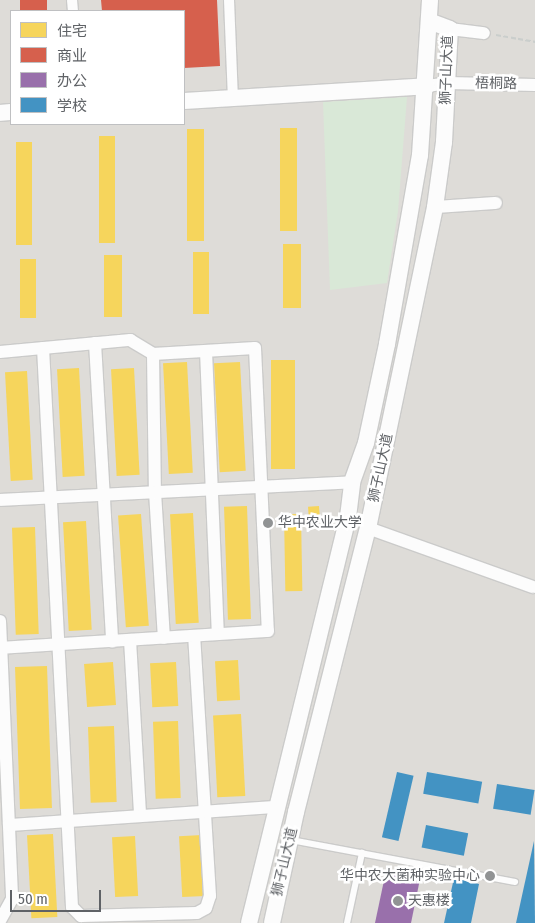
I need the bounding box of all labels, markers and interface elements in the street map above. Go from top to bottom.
legend [10,10,185,125]
text: 住宅 [57,22,87,40]
street label: 狮子山大道 [437,35,457,105]
text: 商业 [57,47,87,65]
text: 办公 [57,72,87,90]
street label: 梧桐路 [475,75,517,93]
text: 学校 [57,97,87,115]
street label: 狮子山大道 [366,432,396,504]
place label: 华中农业大学 [278,515,362,531]
marker: 华中农业大学 [262,517,274,529]
street label: 狮子山大道 [269,826,301,898]
place label: 华中农大菌种实验中心 [340,868,480,884]
marker: 华中农大菌种实验中心 [484,870,496,882]
scale bar [12,880,104,912]
text: 50 m [18,890,48,908]
place label: 天惠楼 [408,893,450,909]
marker: 天惠楼 [392,895,404,907]

